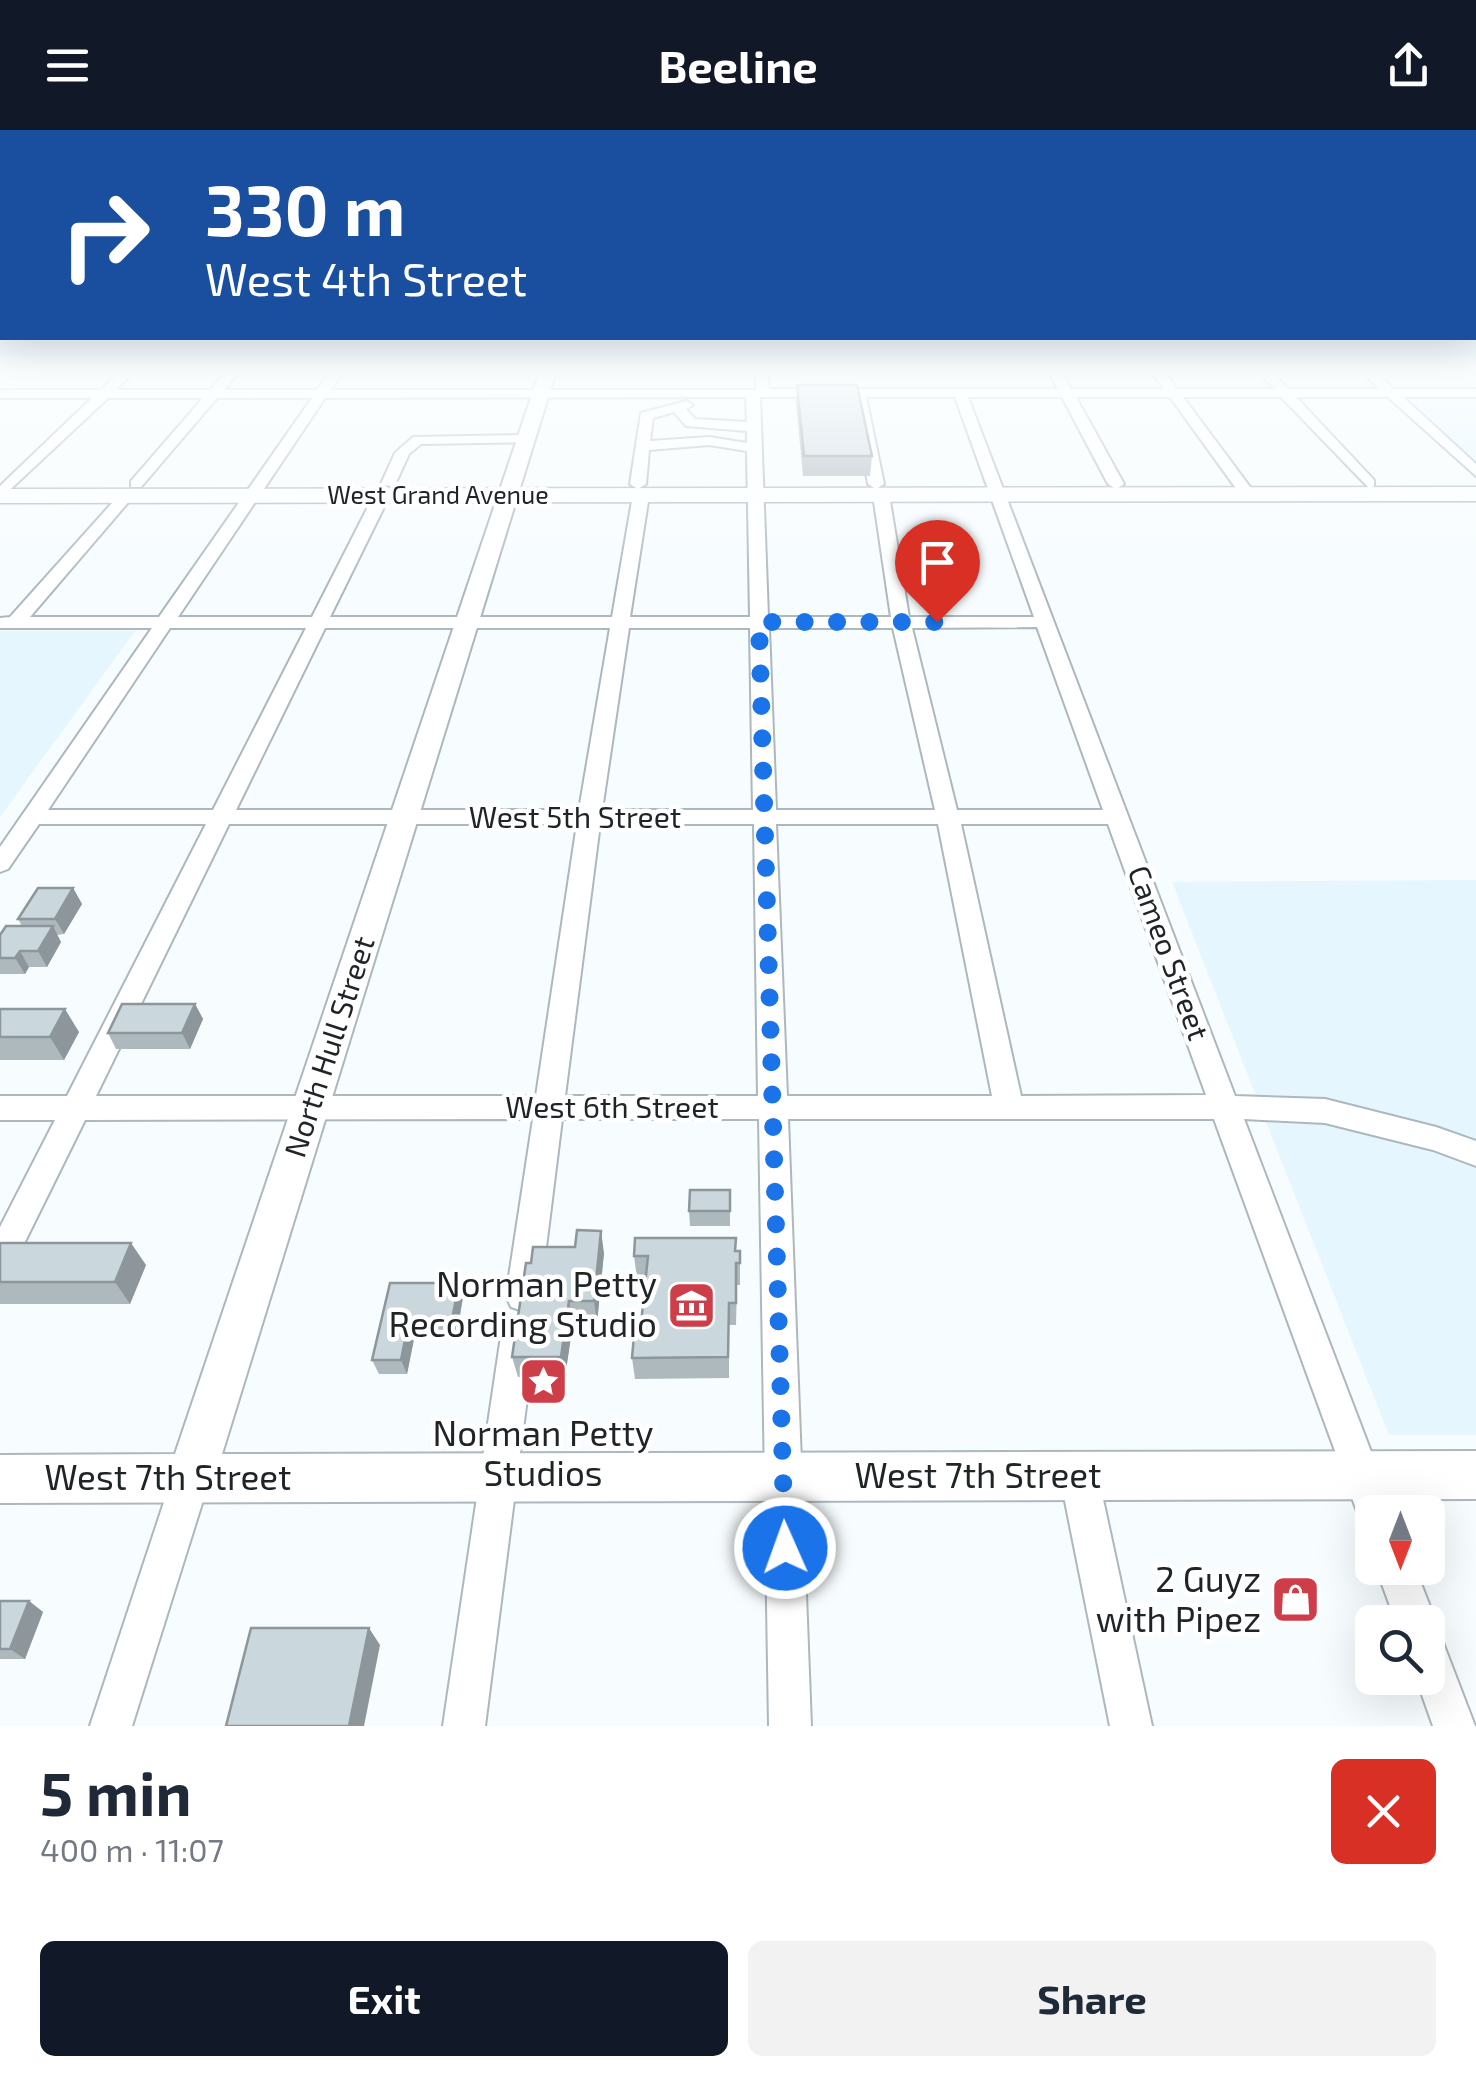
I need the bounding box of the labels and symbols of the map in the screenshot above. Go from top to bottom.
street label: West Grand Avenue [327,479,549,509]
pin [895,520,980,623]
street label: West 5th Street [469,798,681,834]
street label: Cameo Street [1122,860,1218,1044]
street label: North Hull Street [275,931,381,1161]
street label: West 6th Street [505,1088,719,1124]
place label: Norman Petty Recording Studio [389,1262,657,1344]
museum icon: Norman Petty Recording Studio [666,1279,718,1331]
place icon: Norman Petty Studios [517,1356,569,1408]
place label: Norman Petty Studios [432,1411,654,1493]
street label: West 7th Street [855,1453,1101,1495]
street label: West 7th Street [45,1455,291,1497]
north arrow [1355,1495,1445,1585]
position arrow [733,1496,837,1600]
place label: 2 Guyz with Pipez [1096,1557,1261,1639]
shop icon: 2 Guyz with Pipez [1270,1574,1322,1626]

